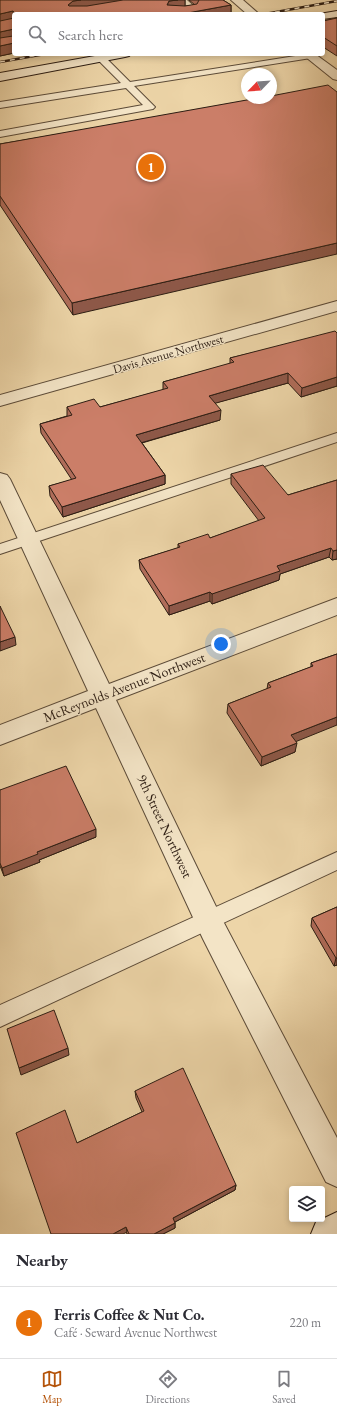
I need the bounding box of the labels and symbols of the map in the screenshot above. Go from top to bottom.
north arrow [241,68,277,104]
pin: 1 [138,152,164,182]
street label: Davis Avenue Northwest [111,331,225,377]
your location [211,634,231,654]
street label: McReynolds Avenue Northwest [40,648,208,726]
street label: 9th Street Northwest [133,771,197,881]

